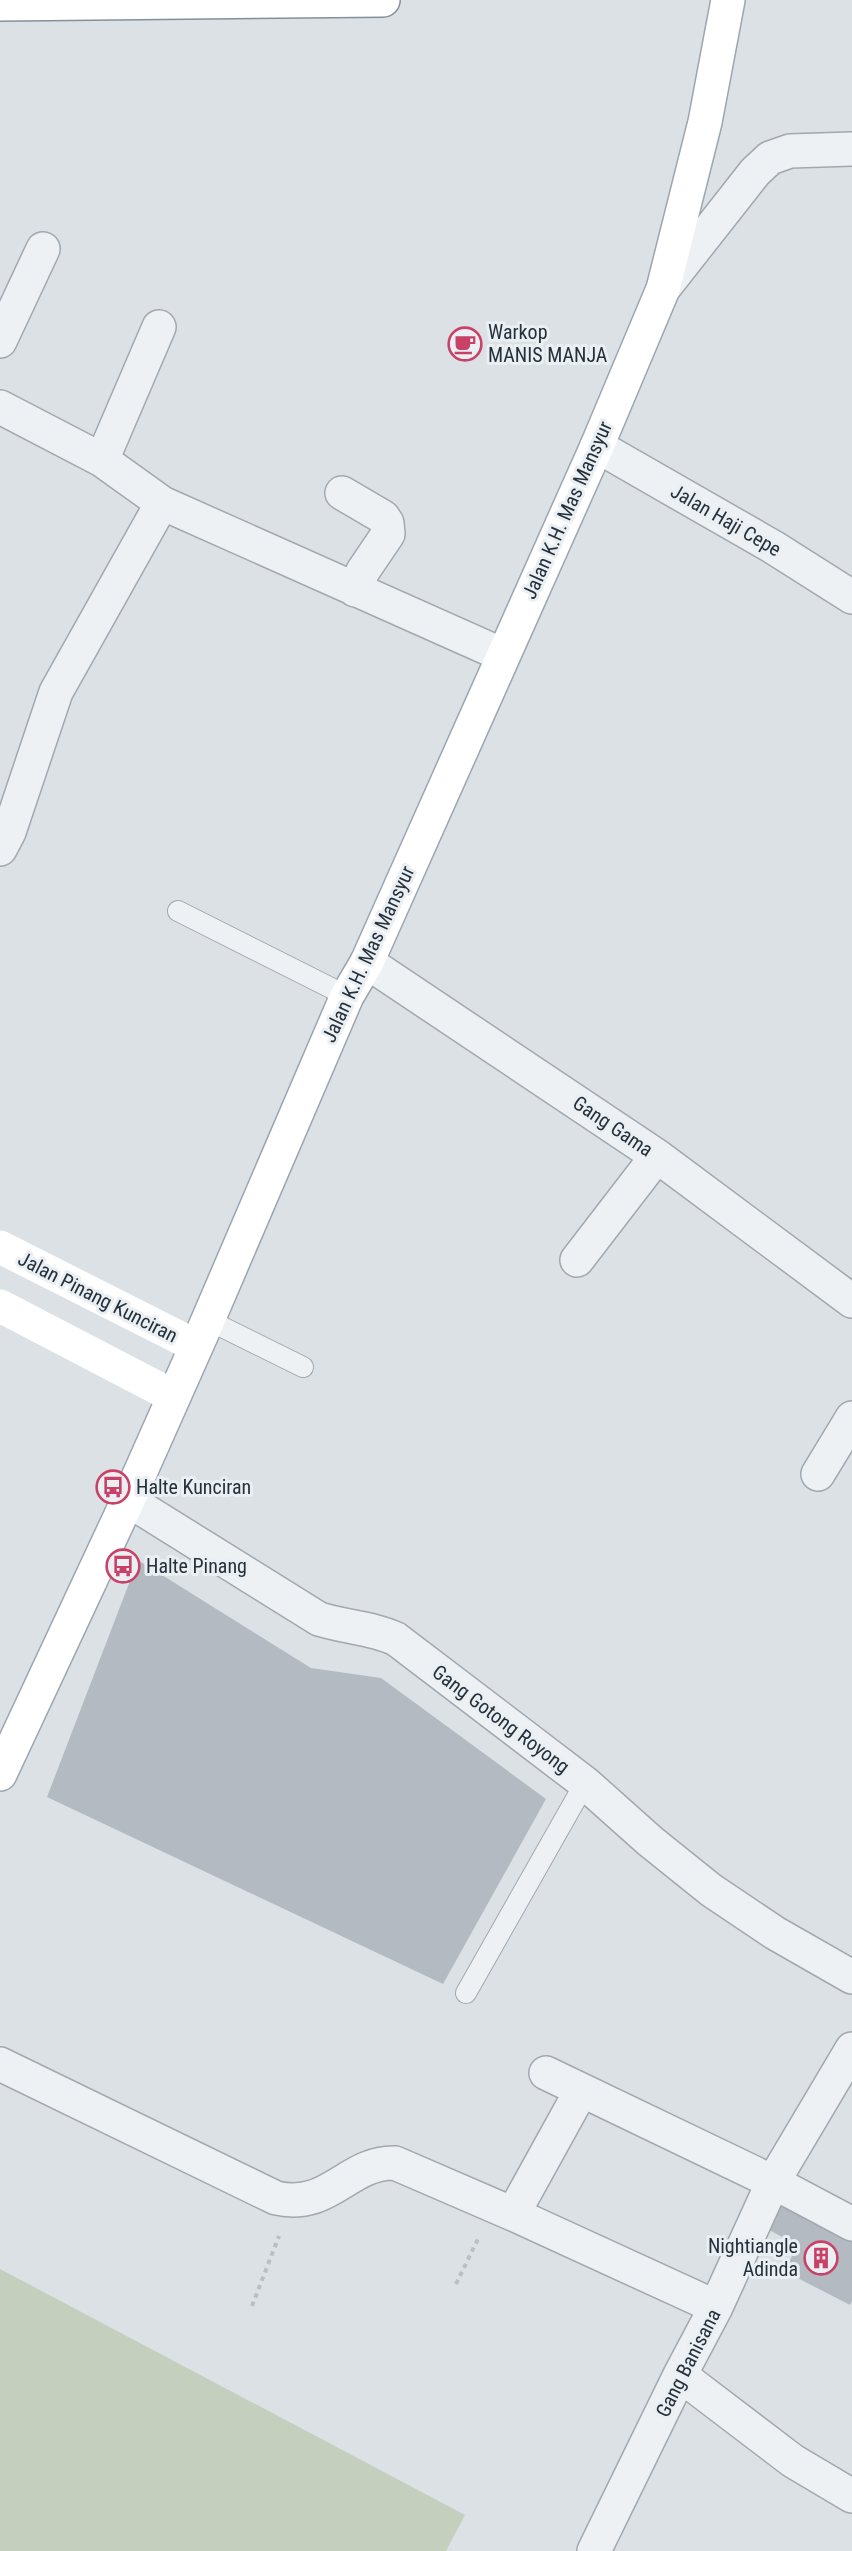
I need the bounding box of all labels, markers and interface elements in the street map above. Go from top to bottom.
place label: Warkop MANIS MANJA [488,320,608,367]
cafe icon: Warkop MANIS MANJA [447,326,483,362]
street label: Jalan K.H. Mas Mansyur [517,417,617,603]
street label: Jalan Haji Cepe [667,479,785,561]
street label: Jalan K.H. Mas Mansyur [317,862,419,1046]
street label: Gang Gama [568,1090,658,1162]
street label: Jalan Pinang Kunciran [14,1246,182,1348]
bus stop icon: Halte Kunciran [95,1469,131,1505]
place label: Halte Kunciran [136,1475,251,1499]
bus stop icon: Halte Pinang [105,1548,141,1584]
place label: Halte Pinang [146,1554,247,1578]
street label: Gang Gotong Royong [428,1660,574,1778]
place label: Nightiangle Adinda [708,2234,798,2281]
building icon: Nightiangle Adinda [803,2240,839,2276]
street label: Gang Banisana [650,2305,726,2421]

